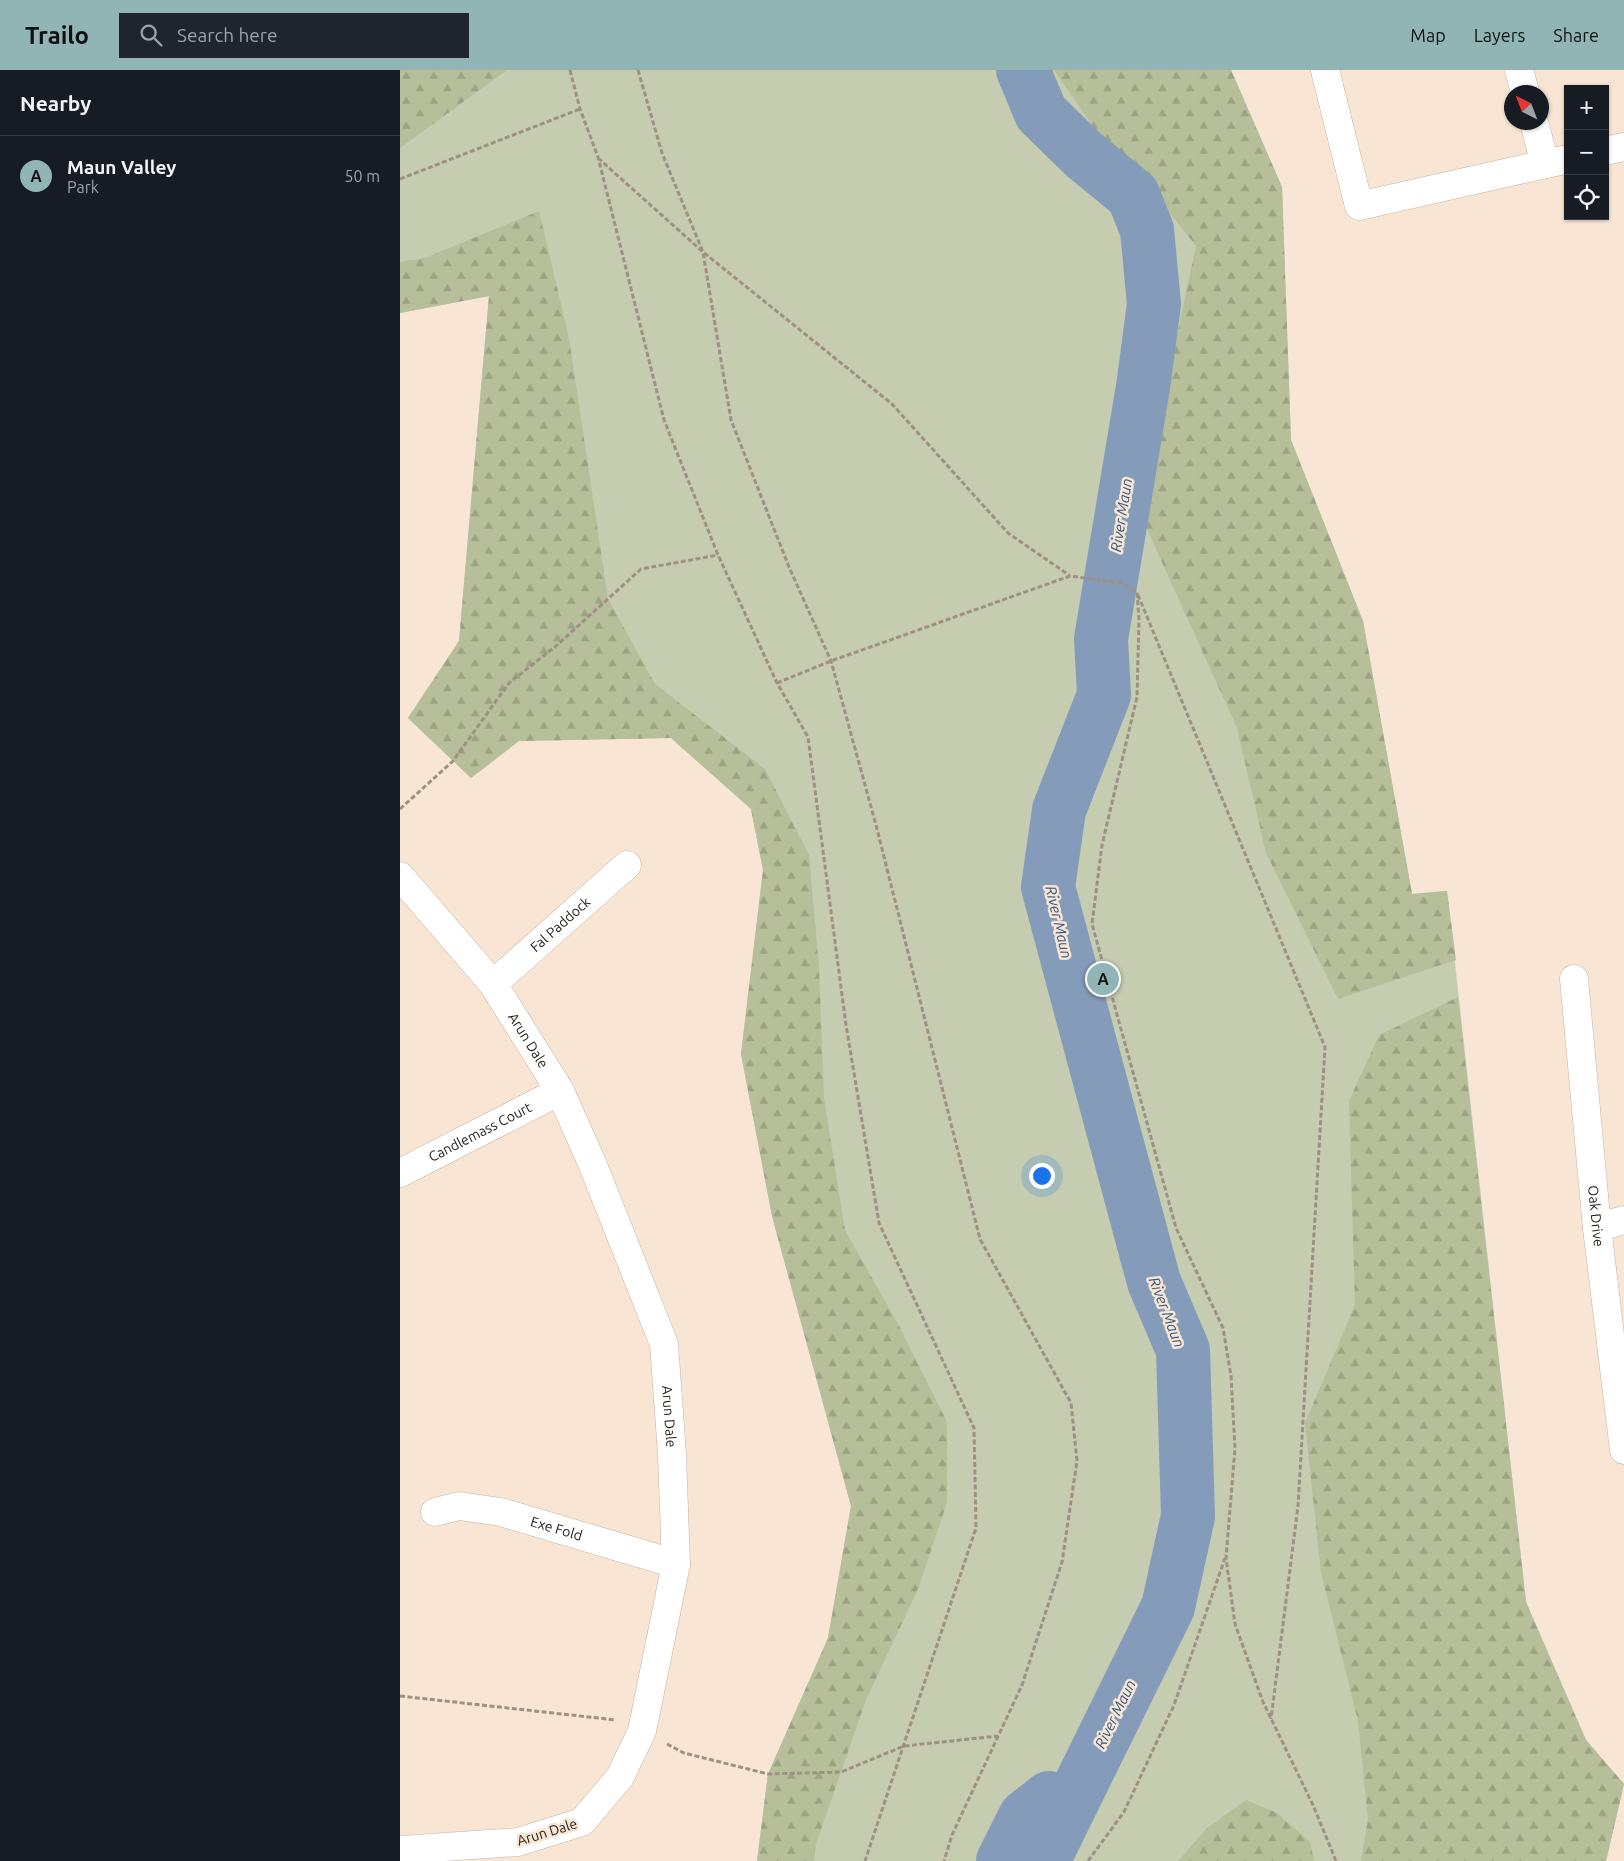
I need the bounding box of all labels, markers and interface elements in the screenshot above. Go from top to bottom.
search box [119,13,469,58]
icon: search [137,21,165,49]
text: Trailo [25,22,89,49]
text: Search here [177,24,278,46]
text: Map [1410,25,1446,45]
text: Layers [1474,25,1525,45]
text: Share [1553,25,1599,45]
north arrow [1504,85,1549,130]
map controls [1564,85,1609,220]
button: + [1564,85,1609,130]
text: Nearby [20,91,91,115]
button: − [1564,130,1609,175]
text: Maun Valley [67,156,176,178]
text: A [30,167,42,185]
text: 50 m [344,167,380,185]
button: locate [1564,175,1609,220]
text: Park [67,178,99,196]
water label: River Maun [1107,477,1135,553]
water label: River Maun [1042,884,1076,960]
street label: Fal Paddock [527,893,593,955]
pin: A [1087,960,1119,998]
street label: Arun Dale [505,1010,552,1071]
street label: Candlemass Court [426,1099,535,1165]
your location [1029,1163,1055,1189]
street label: Oak Drive [1585,1185,1607,1248]
water label: River Maun [1146,1274,1188,1350]
street label: Arun Dale [659,1385,680,1448]
street label: Exe Fold [529,1513,584,1544]
water label: River Maun [1091,1677,1139,1751]
street label: Arun Dale [515,1815,579,1849]

